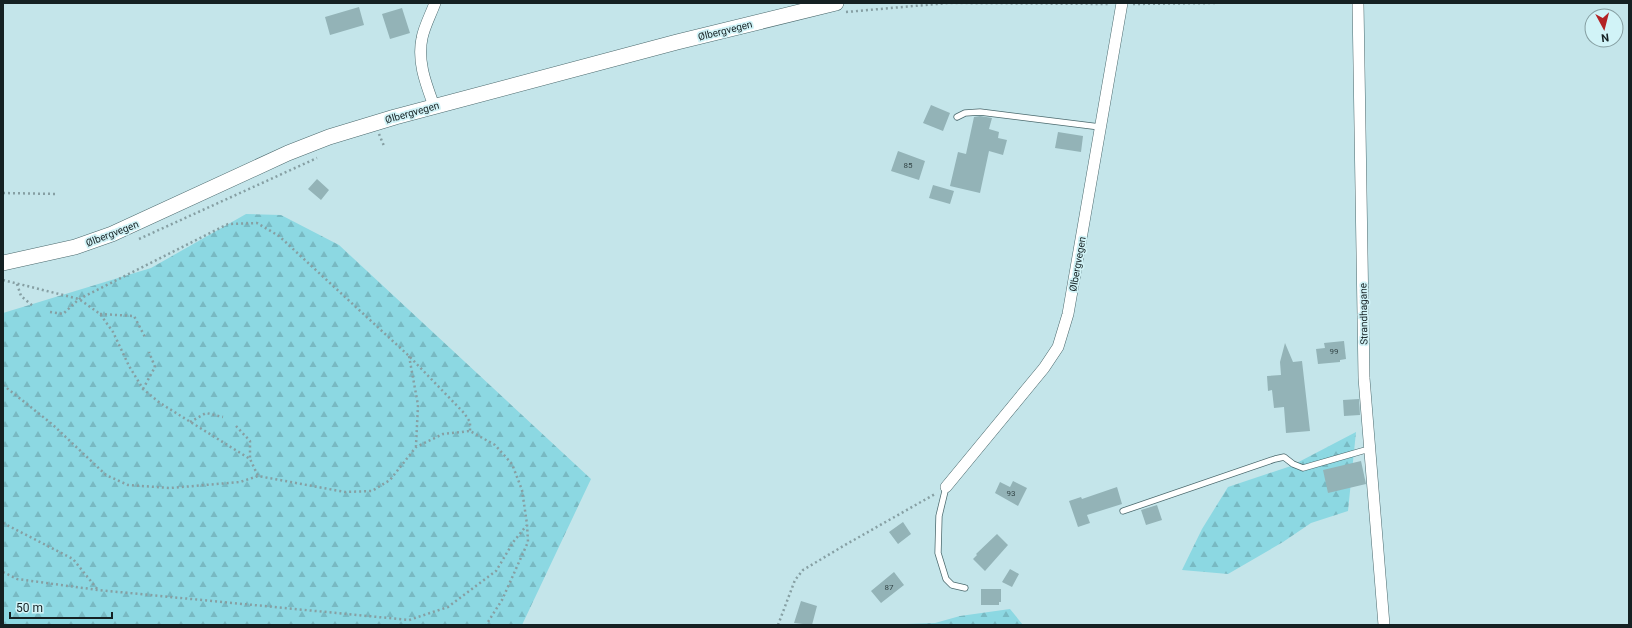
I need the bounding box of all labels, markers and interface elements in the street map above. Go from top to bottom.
north arrow [1584,8,1624,48]
street label: Ølbergvegen [697,18,753,43]
text: N [1600,31,1610,44]
street label: Ølbergvegen [384,100,440,125]
house number: 85 [904,161,913,170]
street label: Ølbergvegen [84,218,140,249]
street label: Ølbergvegen [1067,236,1088,292]
street label: Strandhagane [1357,283,1370,345]
house number: 99 [1330,347,1339,356]
house number: 93 [1007,489,1016,498]
house number: 87 [885,583,894,592]
scale bar [10,594,112,620]
text: 50 m [16,601,43,615]

